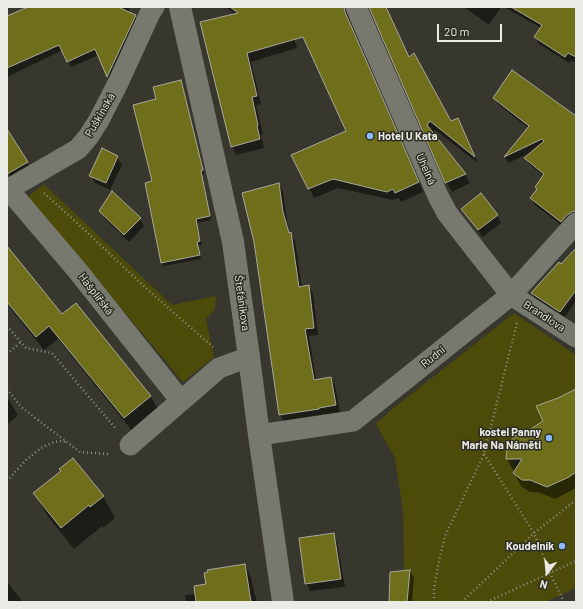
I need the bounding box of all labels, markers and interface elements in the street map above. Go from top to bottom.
scale bar [439,16,504,42]
text: 20 m [444,24,470,38]
street label: Puškinská [82,91,118,139]
place label: Hotel U Kata [378,129,438,143]
marker: Hotel U Kata [365,131,375,141]
street label: Uhelná [413,151,439,187]
street label: Hašplířská [76,270,116,318]
street label: Štefánikova [232,274,252,332]
street label: Brandlova [521,298,567,334]
street label: Rudní [418,343,448,371]
place label: kostel Panny Marie Na Náměti [462,425,541,451]
marker: kostel Panny Marie Na Náměti [544,433,554,443]
place label: Koudelník [506,539,554,553]
marker: Koudelník [557,541,567,551]
north arrow [527,553,567,593]
text: N [538,578,549,592]

